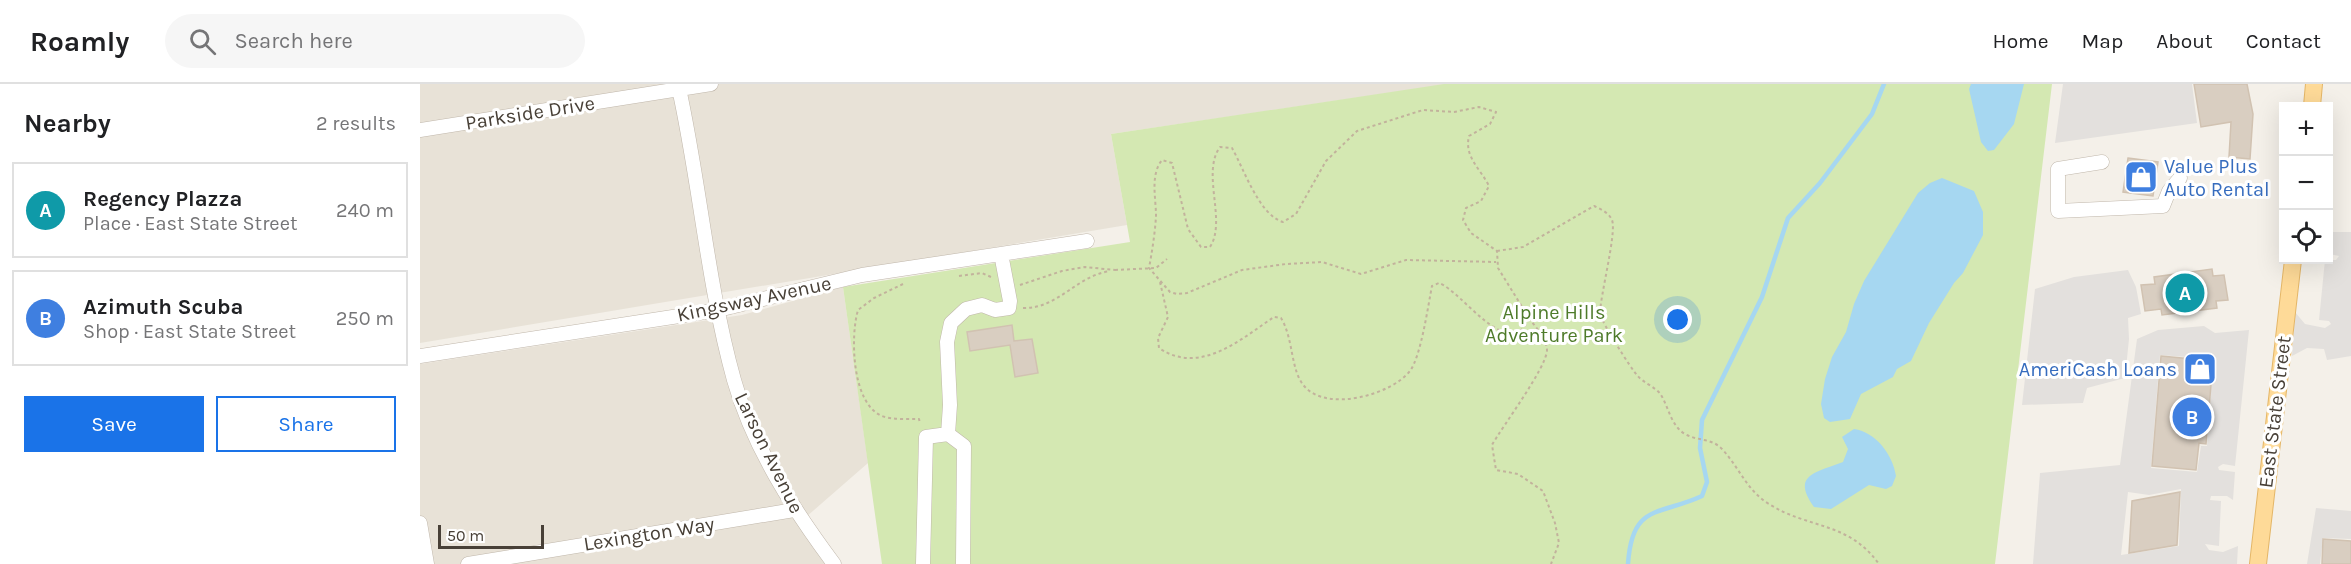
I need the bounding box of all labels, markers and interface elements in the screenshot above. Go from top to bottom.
search box [165,14,585,68]
text: Roamly [30,25,129,58]
icon: search [186,25,219,58]
text: Search here [234,28,353,54]
text: Home [1993,29,2049,53]
text: Map [2082,29,2123,53]
text: About [2156,29,2213,53]
text: Contact [2246,29,2321,53]
street label: Parkside Drive [464,91,596,135]
map controls [2279,102,2333,264]
button: + [2279,102,2333,156]
text: Nearby [24,108,111,139]
text: 2 results [316,112,396,135]
place label: Value Plus Auto Rental [2164,155,2270,201]
button: − [2279,156,2333,210]
shop icon: Value Plus Auto Rental [2123,159,2159,195]
text: Regency Plazza [83,186,242,212]
text: A [39,199,52,222]
text: 240 m [336,199,394,222]
button: locate [2279,210,2333,264]
text: Place · East State Street [83,212,297,235]
pin: A [2166,270,2204,316]
street label: Kingsway Avenue [675,271,833,327]
text: Azimuth Scuba [83,294,243,320]
park label: Alpine Hills Adventure Park [1485,301,1623,347]
your location [1663,305,1692,334]
text: B [39,307,52,330]
text: 250 m [336,307,394,330]
text: Shop · East State Street [83,320,296,343]
street label: East State Street [2254,334,2296,489]
shop icon: AmeriCash Loans [2182,351,2218,387]
place label: AmeriCash Loans [2019,358,2177,381]
street label: Larson Avenue [730,389,808,517]
pin: B [2172,394,2212,440]
button: Save [24,396,204,452]
button: Share [216,396,396,452]
street label: Lexington Way [582,512,716,556]
scale bar [438,522,544,550]
text: 50 m [447,526,484,545]

